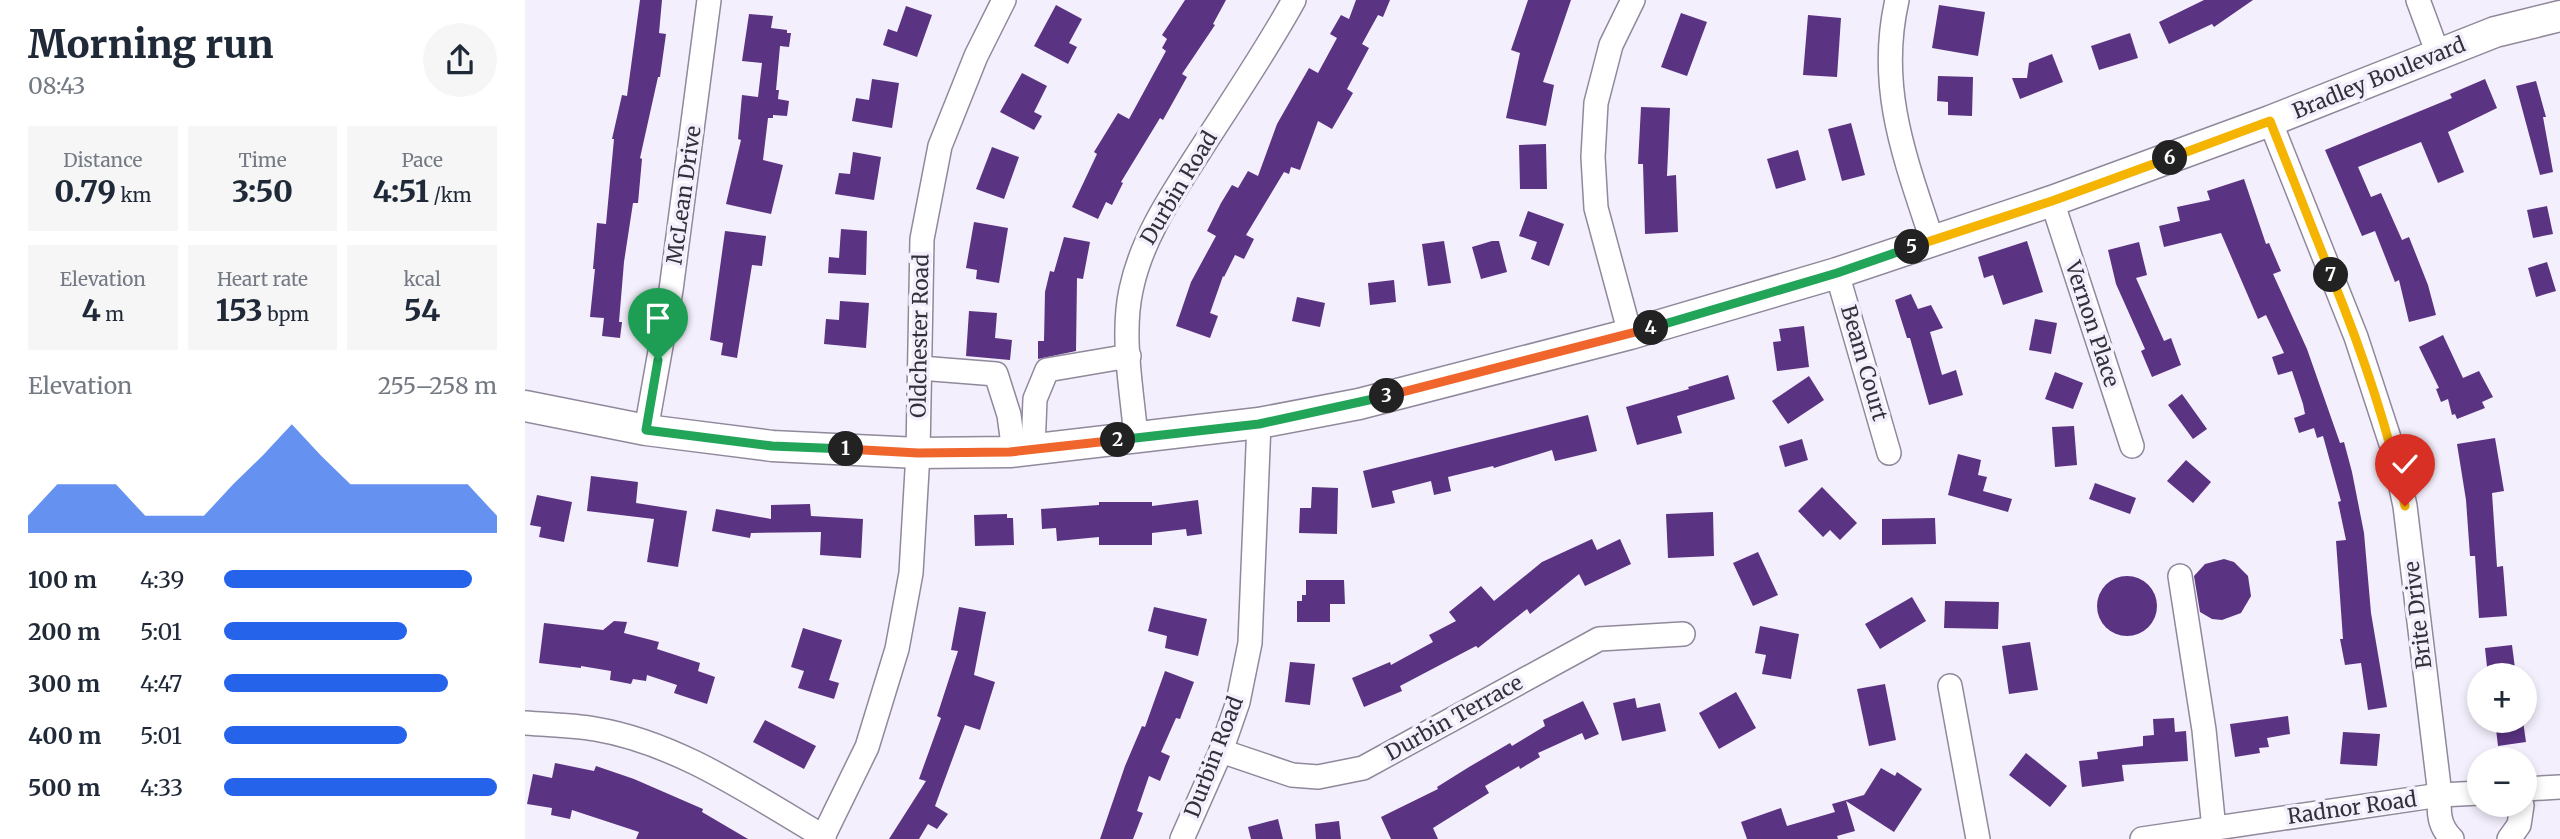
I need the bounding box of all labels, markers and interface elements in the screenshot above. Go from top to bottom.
text: Morning run [28,21,274,68]
button: share [423,23,497,97]
street label: Bradley Boulevard [2288,30,2470,125]
text: 08:43 [28,71,86,100]
street label: McLean Drive [660,124,707,266]
street label: Durbin Road [1134,126,1223,249]
pin: 6 [2153,140,2187,176]
text: 6 [2164,145,2175,169]
text: Distance [63,148,143,172]
text: Time [238,148,287,172]
text: Pace [401,148,443,172]
text: 0.79 [54,172,116,210]
text: 3:50 [232,172,293,210]
text: 4:51 [373,172,429,210]
text: km [116,183,151,207]
text: /km [429,183,472,207]
pin: 5 [1895,230,1929,264]
text: 5 [1906,234,1917,258]
street label: Oldchester Road [905,253,934,418]
street label: Vernon Place [2059,257,2126,390]
pin: 7 [2313,258,2349,292]
text: 7 [2325,262,2336,286]
text: Elevation [60,267,146,291]
text: Heart rate [217,267,308,291]
text: kcal [403,267,441,291]
pin [628,288,688,360]
text: 4 [82,291,101,329]
text: 153 [216,291,263,329]
text: 54 [404,291,440,329]
icon: arrive [639,299,677,337]
text: m [101,302,124,326]
text: bpm [263,302,309,326]
street label: Beam Court [1835,302,1894,424]
pin: 4 [1633,310,1669,346]
text: 4 [1644,315,1657,339]
text: Elevation [28,371,132,400]
text: 255–258 m [378,371,497,400]
pin: 3 [1369,378,1405,414]
text: 3 [1381,383,1392,407]
pin: 2 [1101,422,1135,458]
text: 2 [1112,427,1123,451]
pin: 1 [829,432,863,466]
pin [2375,434,2435,506]
text: 1 [841,436,850,460]
icon: check [2386,445,2424,483]
street label: Brite Drive [2398,560,2438,670]
text: 100 m [28,565,97,594]
text: 4:39 [140,565,184,594]
text: 200 m [28,617,100,646]
text: 5:01 [140,617,182,646]
map controls [2467,663,2537,817]
button: + [2467,663,2537,733]
text: 300 m [28,669,100,698]
text: 4:47 [140,669,182,698]
street label: Durbin Terrace [1380,669,1527,766]
street label: Durbin Road [1178,692,1249,821]
text: 400 m [28,721,102,750]
text: 5:01 [140,721,182,750]
button: − [2467,747,2537,817]
text: 500 m [28,773,100,802]
text: 4:33 [140,773,183,802]
street label: Radnor Road [2286,785,2419,830]

